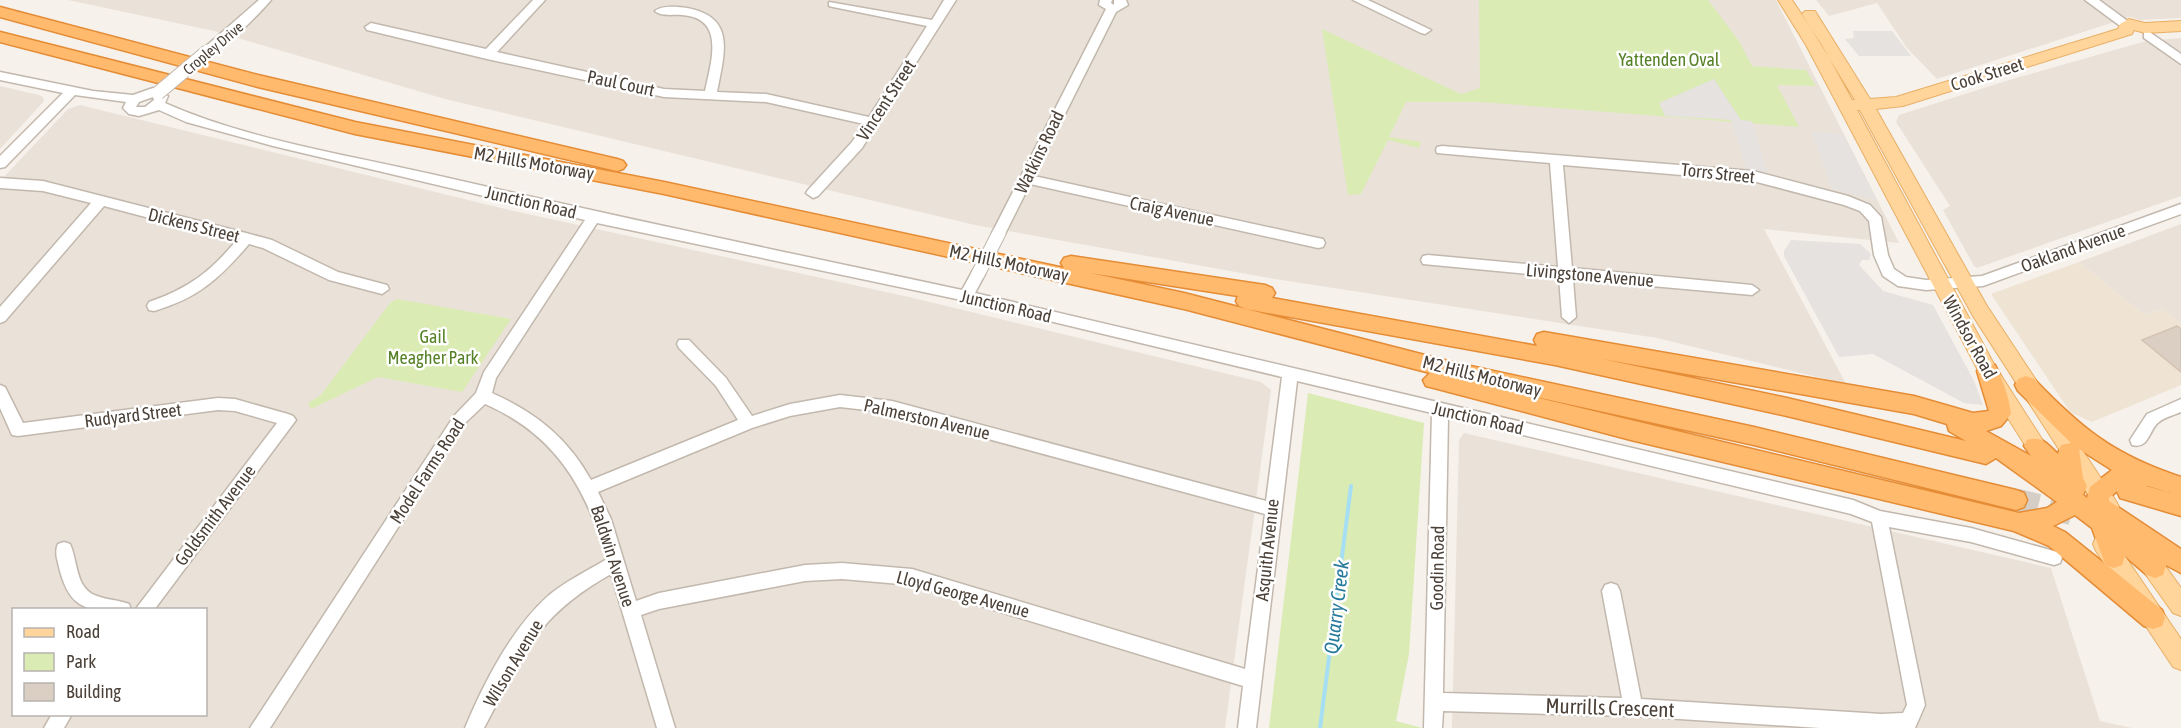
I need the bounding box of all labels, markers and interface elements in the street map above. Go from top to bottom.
street label: Cropley Drive [180,18,247,78]
park label: Yattenden Oval [1618,49,1720,70]
street label: Cook Street [1948,53,2026,95]
street label: Vincent Street [852,56,920,144]
street label: Paul Court [585,66,657,100]
street label: Watkins Road [1010,107,1068,197]
street label: M2 Hills Motorway [472,142,596,184]
street label: Torrs Street [1680,159,1756,187]
street label: Junction Road [483,181,579,223]
street label: Craig Avenue [1128,192,1216,230]
street label: Dickens Street [146,203,242,247]
street label: Oakland Avenue [2018,219,2128,277]
street label: M2 Hills Motorway [947,240,1071,286]
street label: Livingstone Avenue [1525,259,1655,291]
street label: Junction Road [958,285,1054,327]
street label: Windsor Road [1939,292,2001,382]
park label: Gail Meagher Park [387,326,479,368]
street label: M2 Hills Motorway [1420,351,1544,401]
street label: Palmerston Avenue [862,394,992,444]
street label: Junction Road [1430,397,1526,439]
street label: Rudyard Street [83,399,183,431]
street label: Model Farms Road [385,414,469,528]
street label: Goldsmith Avenue [170,460,260,570]
street label: Asquith Avenue [1251,498,1283,602]
street label: Baldwin Avenue [587,502,639,610]
street label: Goodin Road [1426,525,1448,611]
water label: Quarry Creek [1319,559,1353,655]
street label: Lloyd George Avenue [894,566,1032,622]
legend [12,608,207,716]
street label: Wilson Avenue [479,616,547,710]
text: Road [66,621,100,642]
text: Park [66,651,96,672]
text: Building [66,681,121,702]
street label: Murrills Crescent [1545,693,1675,721]

